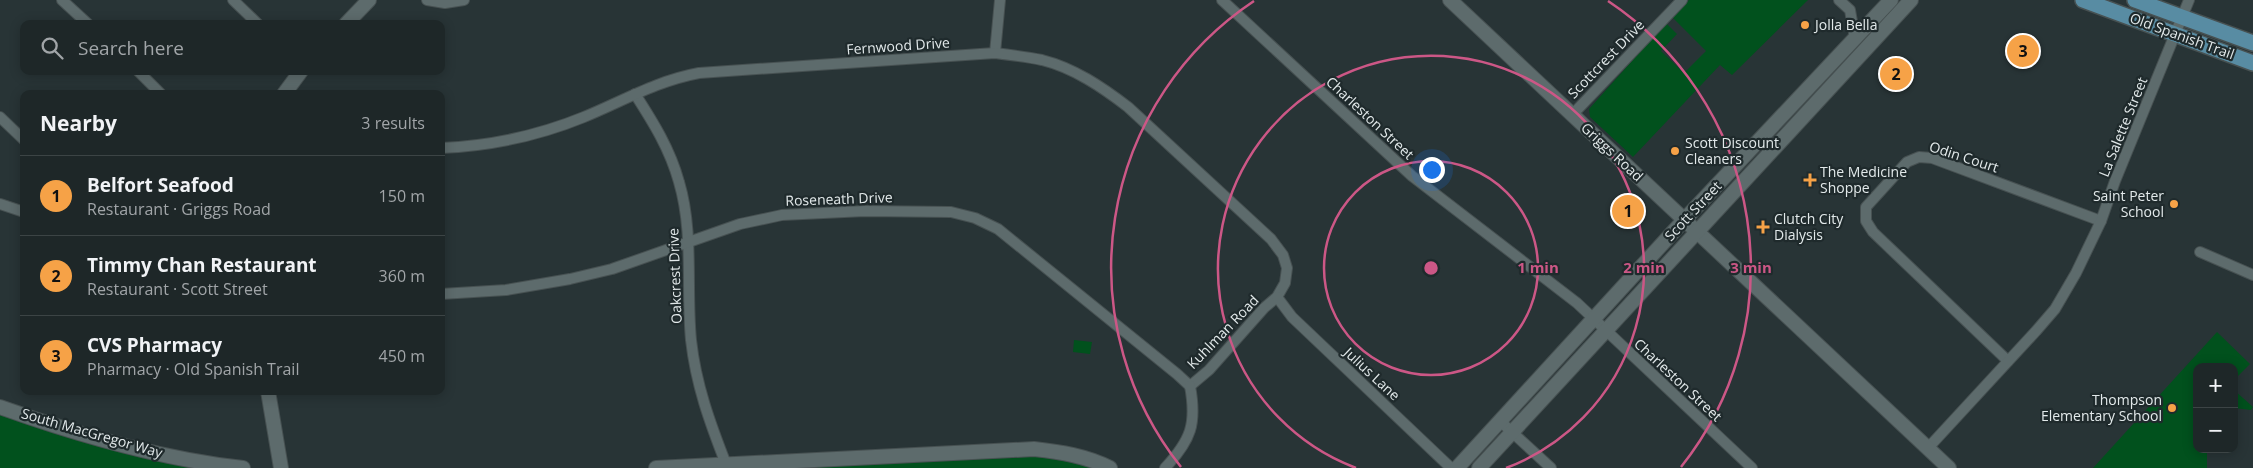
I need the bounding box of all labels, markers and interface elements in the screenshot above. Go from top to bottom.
street label: Old Spanish Trail [2127,8,2237,63]
street label: Scottcrest Drive [1563,15,1648,102]
place label: Jolla Bella [1813,15,1877,34]
marker: Jolla Bella [1799,19,1811,31]
search box [20,20,445,75]
street label: Fernwood Drive [846,32,950,59]
pin: 3 [2007,32,2039,70]
icon: search [38,34,66,62]
text: Search here [78,35,184,61]
pin: 2 [1880,55,1912,93]
street label: Charleston Street [1322,72,1418,163]
street label: La Salette Street [2094,74,2151,180]
text: Nearby [40,109,117,137]
text: 3 results [361,112,425,134]
street label: Griggs Road [1577,118,1647,185]
place label: Scott Discount Cleaners [1685,133,1779,168]
street label: Odin Court [1927,136,2001,177]
marker: Scott Discount Cleaners [1669,145,1681,157]
your location [1419,157,1445,183]
place label: The Medicine Shoppe [1820,162,1907,197]
text: Belfort Seafood [87,172,234,198]
marker: The Medicine Shoppe [1804,174,1816,186]
street label: Scott Street [1660,177,1725,245]
text: 1 [51,185,61,207]
text: 150 m [379,185,425,207]
place label: Saint Peter School [2093,186,2164,221]
street label: Roseneath Drive [785,187,893,210]
pin: 1 [1612,192,1644,230]
text: Restaurant · Griggs Road [87,198,271,220]
marker: Saint Peter School [2168,198,2180,210]
place label: Clutch City Dialysis [1774,209,1844,244]
marker: Clutch City Dialysis [1756,220,1770,234]
street label: Oakcrest Drive [663,228,686,324]
text: Timmy Chan Restaurant [87,252,317,278]
text: 1 min [1517,257,1559,277]
text: 2 min [1623,257,1665,277]
text: 3 min [1730,257,1772,277]
centre of rings [1422,259,1440,277]
text: 2 [51,265,61,287]
text: 360 m [379,265,425,287]
text: Restaurant · Scott Street [87,278,268,300]
street label: Kuhlman Road [1183,291,1263,373]
text: CVS Pharmacy [87,332,222,358]
street label: Charleston Street [1630,334,1726,425]
street label: Julius Lane [1339,342,1404,404]
text: 3 [51,345,61,367]
text: 450 m [379,345,425,367]
text: Pharmacy · Old Spanish Trail [87,358,299,380]
map controls [2193,363,2238,453]
button: + [2193,363,2238,408]
place label: Thompson Elementary School [2041,390,2162,425]
marker: Thompson Elementary School [2166,402,2178,414]
street label: South MacGregor Way [19,403,166,462]
button: − [2193,408,2238,453]

